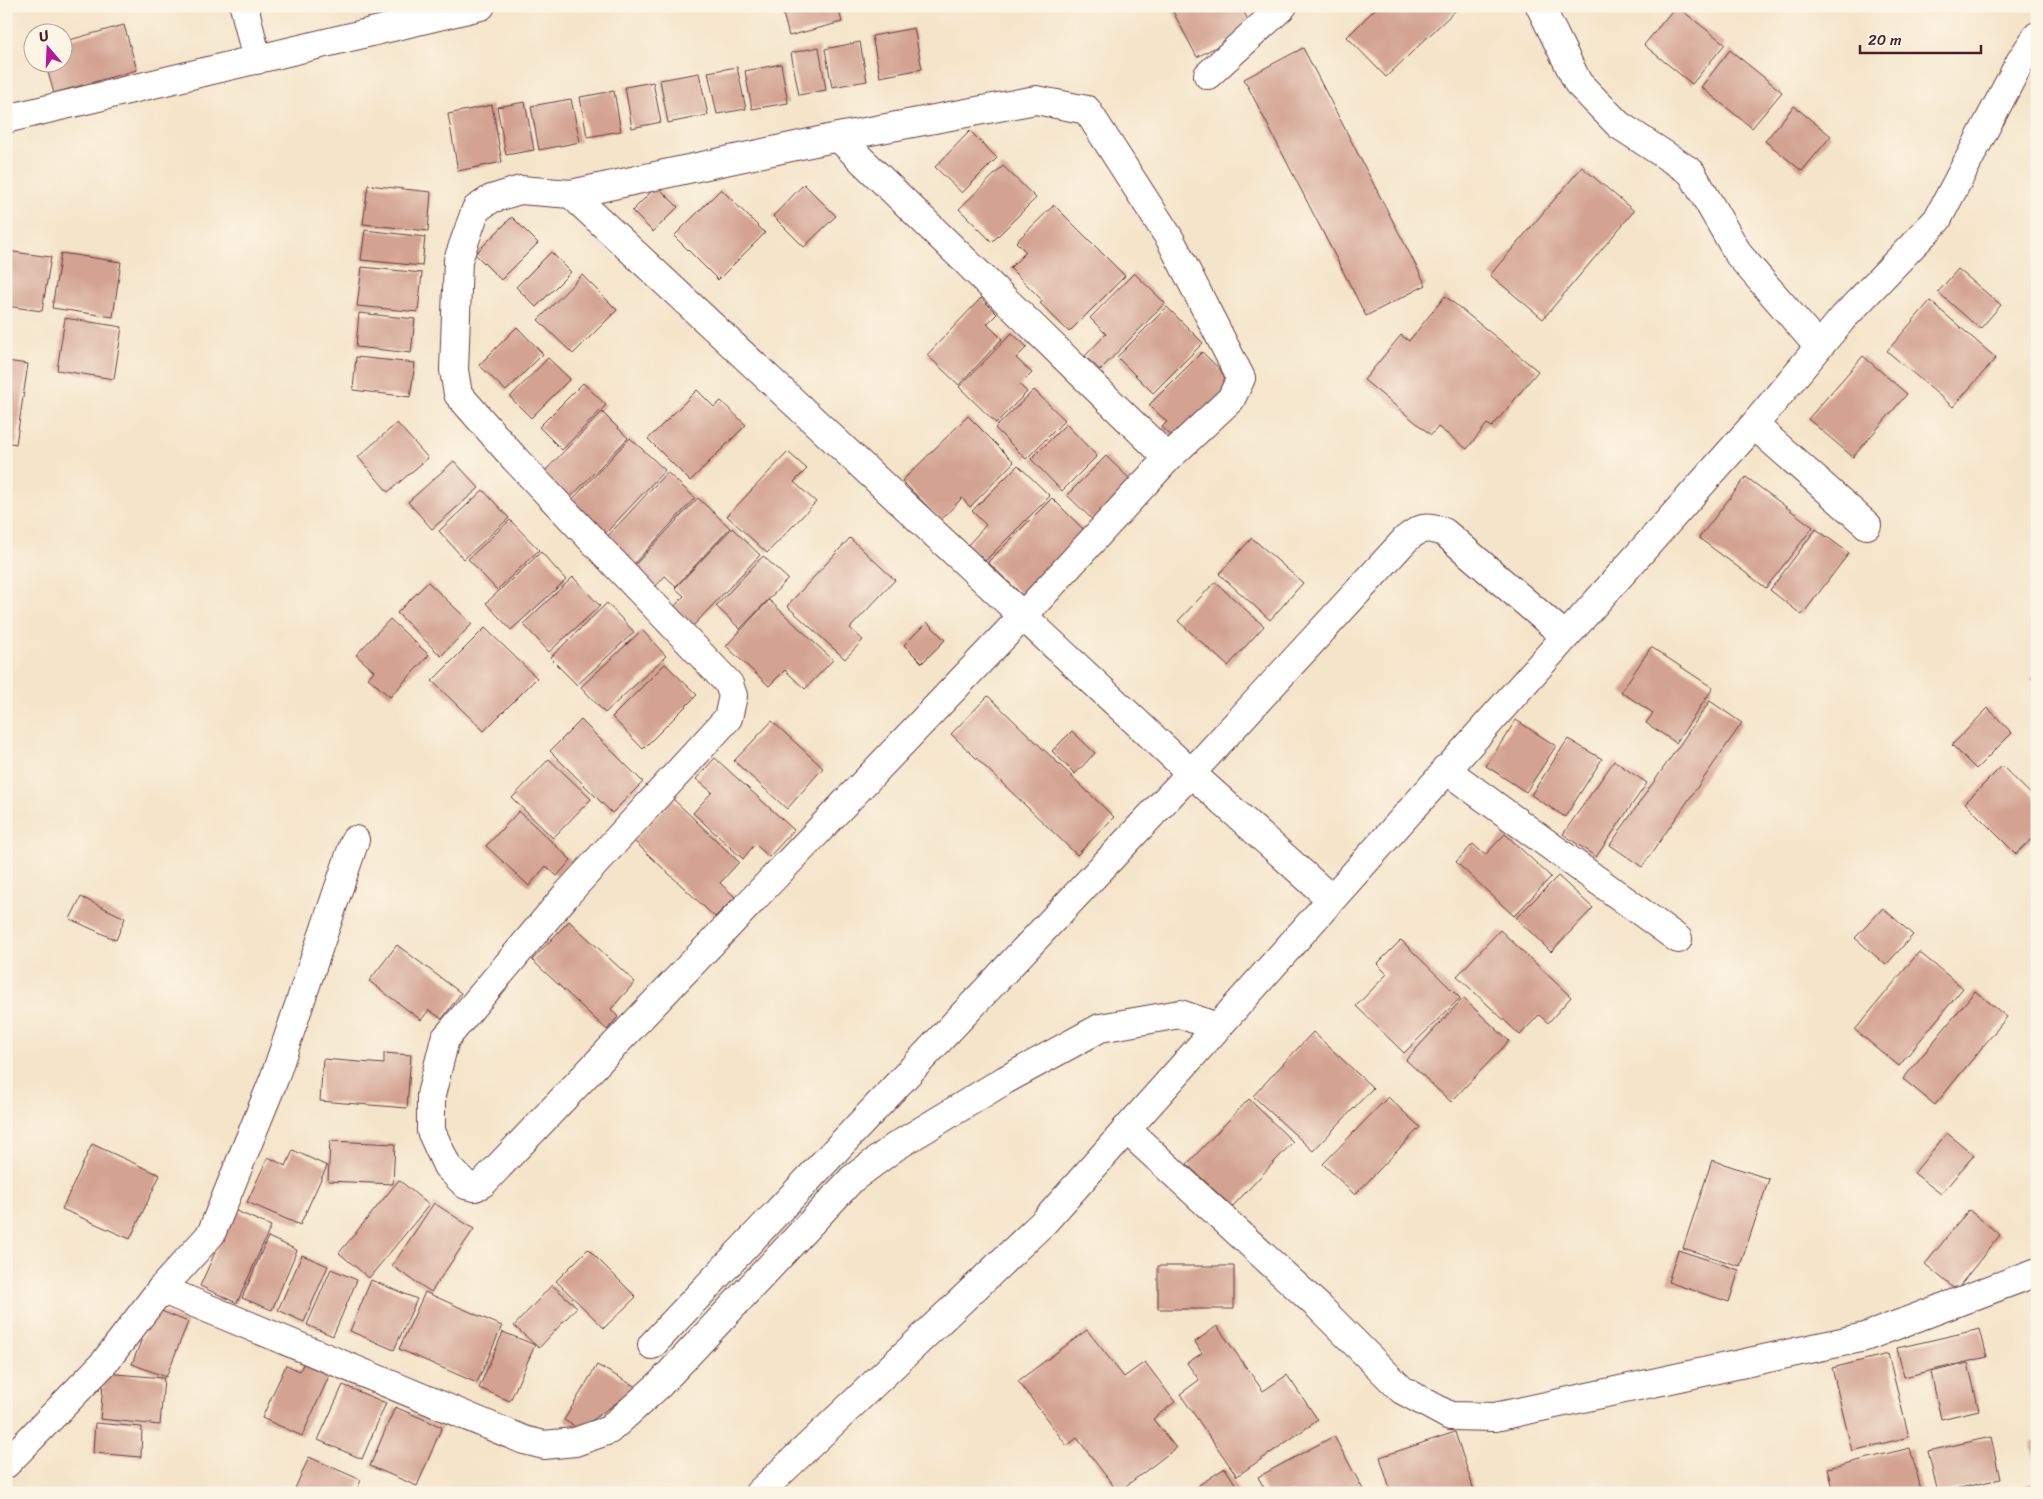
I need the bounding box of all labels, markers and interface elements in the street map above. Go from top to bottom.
north arrow [22,22,72,72]
scale bar [1860,22,1982,54]
text: U [35,23,53,50]
text: 20 m [1868,27,1902,53]

